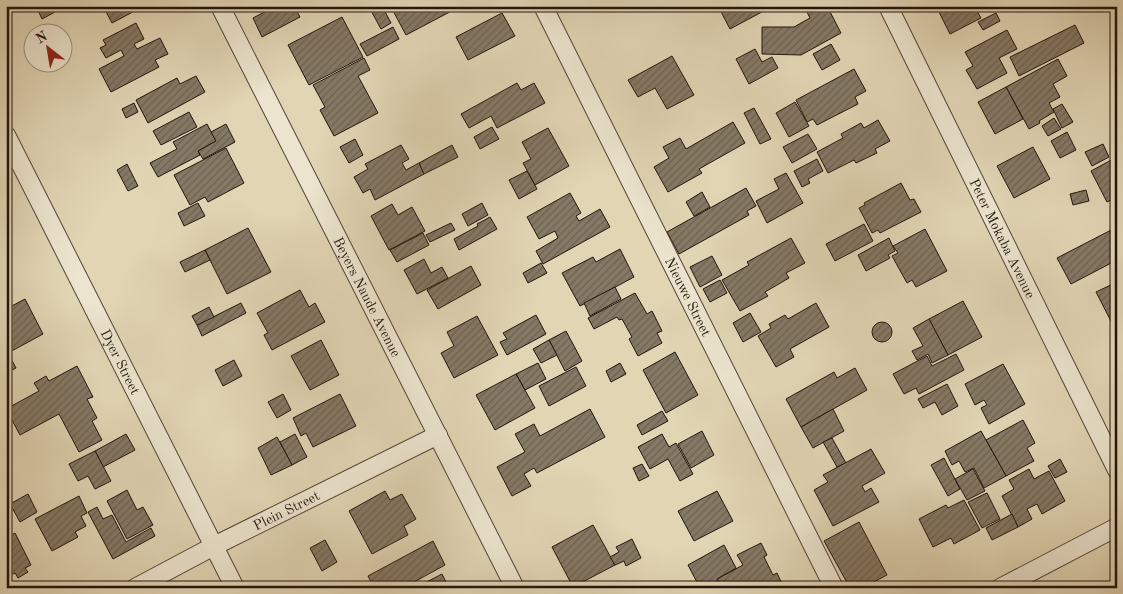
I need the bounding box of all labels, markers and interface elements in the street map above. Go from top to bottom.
north arrow [22,22,72,72]
text: N [34,29,50,46]
street label: Peter Mokaba Avenue [966,177,1037,301]
street label: Beyers Naude Avenue [330,235,403,359]
street label: Nieuwe Street [662,255,713,339]
street label: Dyer Street [97,327,142,397]
street label: Plein Street [251,489,322,533]

